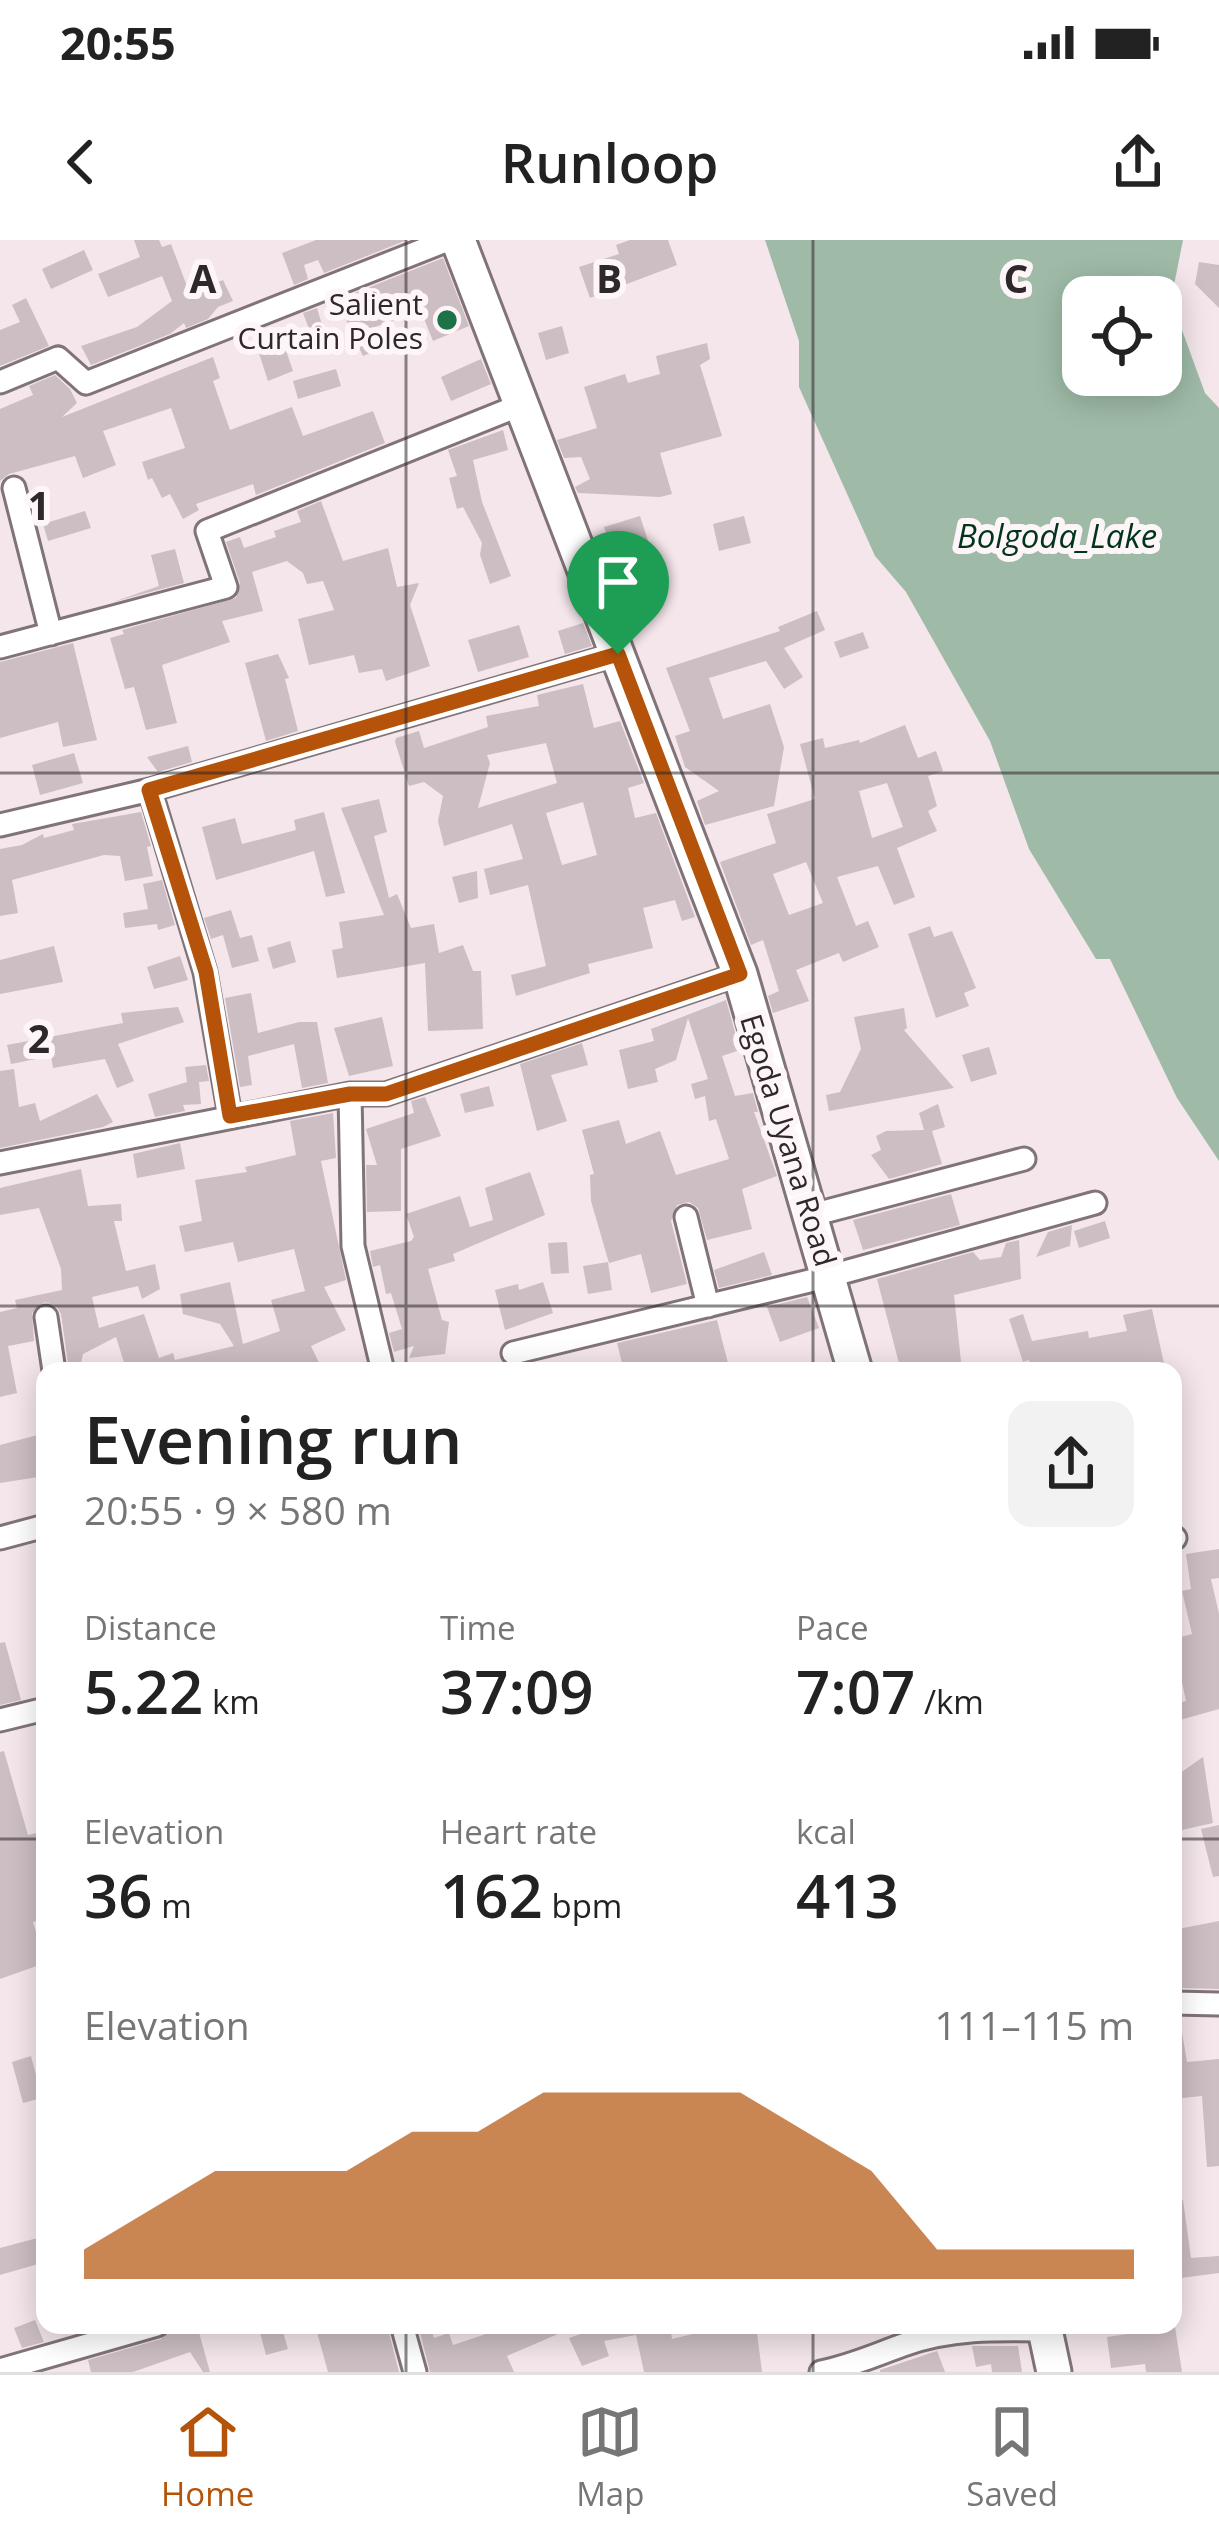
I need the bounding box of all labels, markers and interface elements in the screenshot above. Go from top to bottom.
text: 20:55 [60,12,176,73]
text: Runloop [501,125,718,199]
icon: back [48,129,114,195]
icon: share [1105,129,1171,195]
text: A [190,251,217,304]
text: B [596,251,622,304]
text: C [1004,251,1028,304]
map controls [1062,276,1182,396]
button: locate [1062,276,1182,396]
place label: Salient Curtain Poles [238,283,423,358]
marker: Salient Curtain Poles [434,307,460,333]
text: 1 [28,478,50,531]
water label: Bolgoda_Lake [957,513,1157,558]
pin [567,531,669,654]
icon: arrive [585,549,651,615]
street label: Egoda Uyana Road [731,1009,847,1271]
text: 2 [28,1011,50,1064]
text: Evening run [84,1393,462,1483]
button: share [1008,1401,1134,1527]
text: 20:55 · 9 × 580 m [84,1483,392,1536]
text: Distance [84,1605,217,1650]
text: Time [440,1605,516,1650]
text: Pace [796,1605,869,1650]
text: 5.22 [84,1650,203,1732]
text: 37:09 [440,1650,594,1732]
text: 7:07 [796,1650,915,1732]
text: km [203,1679,260,1724]
text: /km [915,1679,984,1724]
text: Elevation [84,1809,224,1854]
text: Heart rate [440,1809,597,1854]
text: kcal [796,1809,856,1854]
text: 36 [84,1854,153,1936]
text: 162 [440,1854,543,1936]
text: 413 [796,1854,899,1936]
text: m [153,1883,192,1928]
text: bpm [543,1883,622,1928]
text: Elevation [84,1998,250,2051]
text: 111–115 m [934,1998,1134,2051]
tab: Home [161,2399,254,2516]
tab: Map [576,2399,644,2516]
tab: Saved [966,2399,1058,2516]

